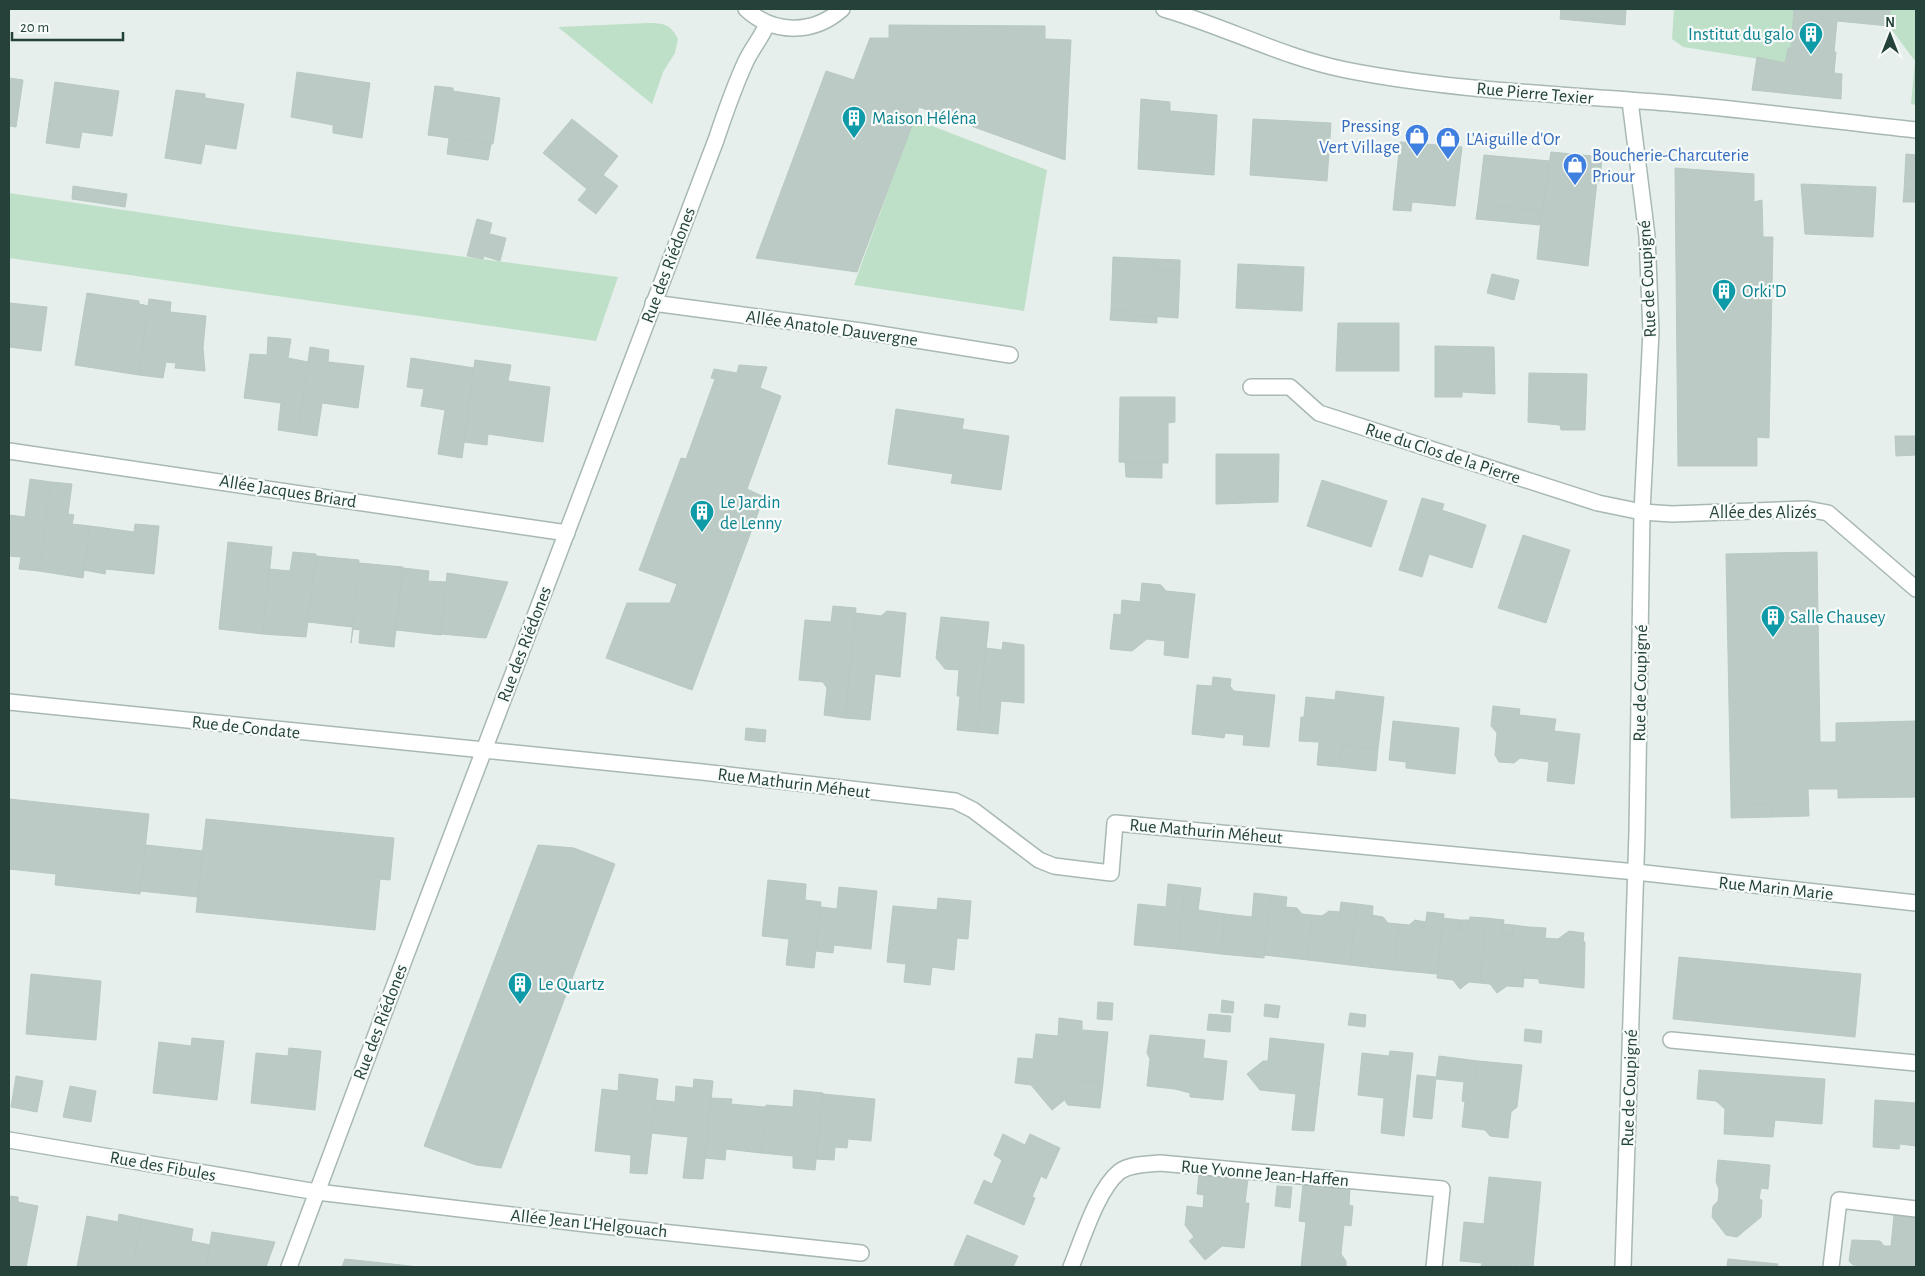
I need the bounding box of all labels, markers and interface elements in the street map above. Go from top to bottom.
scale bar [12,10,124,42]
north arrow [1865,10,1915,60]
text: N [1885,16,1895,30]
text: 20 m [20,20,49,35]
building icon: Institut du galo [1798,21,1824,55]
place label: Institut du galo [1688,26,1794,44]
street label: Rue Pierre Texier [1476,80,1594,108]
building icon: Maison Héléna [841,105,867,139]
place label: Maison Héléna [872,110,977,128]
place label: Pressing Vert Village [1319,118,1400,157]
shop icon: Pressing Vert Village [1404,123,1430,157]
shop icon: L'Aiguille d'Or [1435,126,1461,160]
place label: L'Aiguille d'Or [1466,131,1560,149]
place label: Boucherie-Charcuterie Priour [1592,147,1749,186]
shop icon: Boucherie-Charcuterie Priour [1562,152,1588,186]
street label: Rue des Riédones [639,205,699,326]
street label: Rue de Coupigné [1636,220,1660,338]
building icon: Orki'D [1711,278,1737,312]
place label: Orki'D [1742,283,1786,301]
street label: Allée Anatole Dauvergne [745,308,919,350]
street label: Rue du Clos de la Pierre [1363,420,1523,488]
street label: Allée Jacques Briard [218,472,358,512]
place label: Le Jardin de Lenny [720,494,782,533]
building icon: Le Jardin de Lenny [689,499,715,533]
street label: Allée des Alizés [1709,504,1817,522]
street label: Rue des Riédones [495,584,555,705]
building icon: Salle Chausey [1760,604,1786,638]
place label: Salle Chausey [1790,609,1886,627]
street label: Rue de Coupigné [1631,624,1651,742]
street label: Rue de Condate [191,713,301,743]
street label: Rue Mathurin Méheut [717,766,871,802]
street label: Rue Mathurin Méheut [1129,816,1283,848]
street label: Rue Marin Marie [1718,874,1834,904]
street label: Rue des Riédones [351,962,411,1083]
building icon: Le Quartz [507,971,533,1005]
place label: Le Quartz [538,976,604,994]
street label: Rue de Coupigné [1619,1029,1641,1147]
street label: Rue des Fibules [108,1149,217,1185]
street label: Rue Yvonne Jean-Haffen [1180,1158,1350,1190]
street label: Allée Jean L'Helgouach [510,1207,668,1241]

